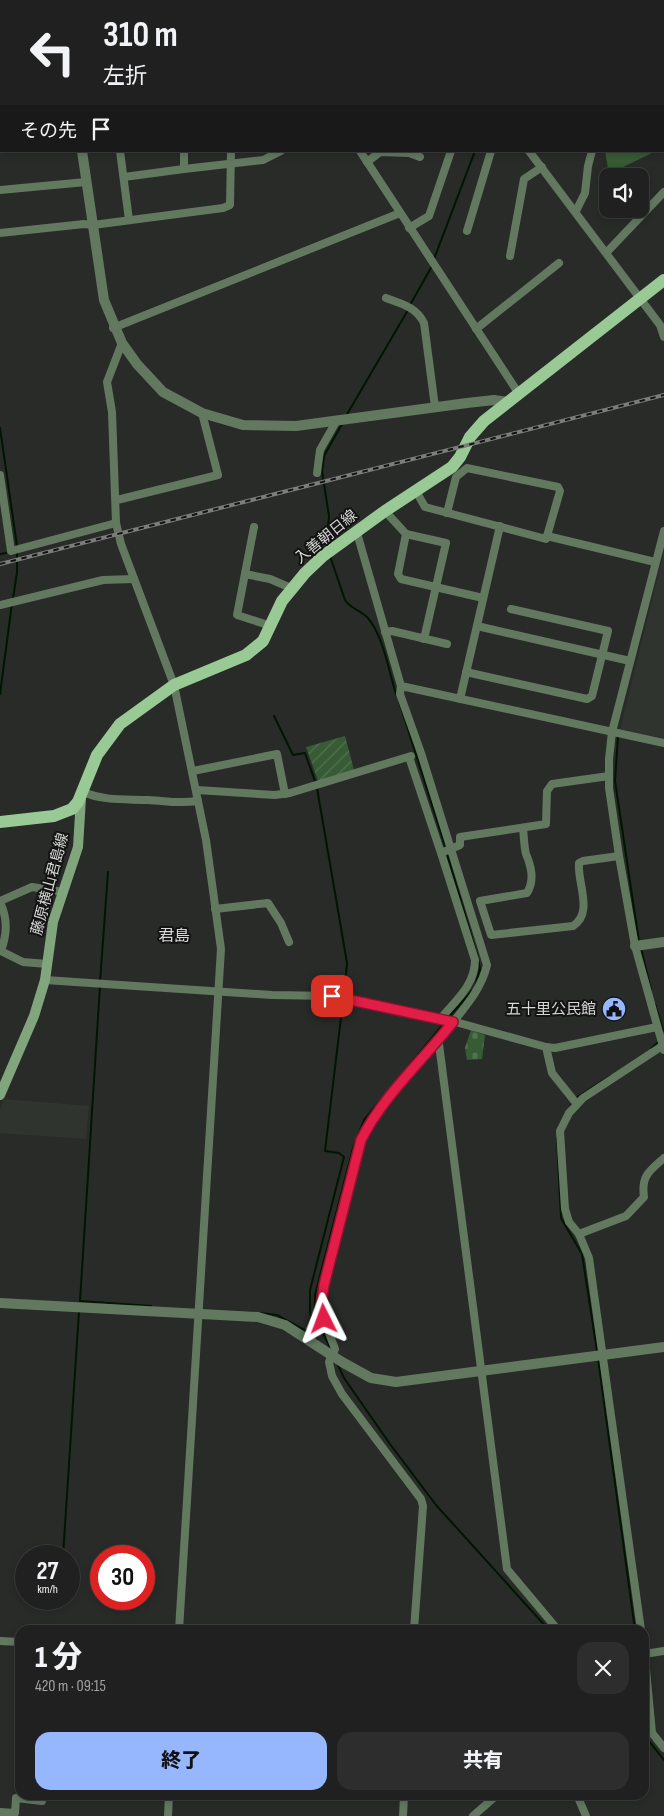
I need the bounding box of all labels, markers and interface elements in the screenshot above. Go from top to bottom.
text: 310 m [103,14,178,57]
icon: left [20,20,85,85]
text: 左折 [103,63,147,90]
icon: arrive [87,115,115,143]
text: その先 [20,120,77,143]
map controls [599,168,649,218]
button: sound [599,168,649,218]
street label: 入善朝日線 [291,506,361,568]
street label: 藤原横山君島線 [27,831,73,937]
district label: 君島 [158,927,190,946]
pin [311,975,353,1017]
icon: arrive [318,982,346,1010]
public building icon: 五十里公民館 [601,996,627,1022]
place label: 五十里公民館 [506,1000,596,1019]
position arrow [297,1292,349,1344]
speed limit sign: 30 [90,1545,155,1610]
text: 27 [37,1556,58,1587]
text: km/h [37,1582,58,1597]
text: 1 分 [35,1640,82,1676]
button: close [577,1642,629,1694]
text: 420 m · 09:15 [35,1677,106,1696]
button: 終了 [35,1732,327,1790]
button: 共有 [337,1732,629,1790]

